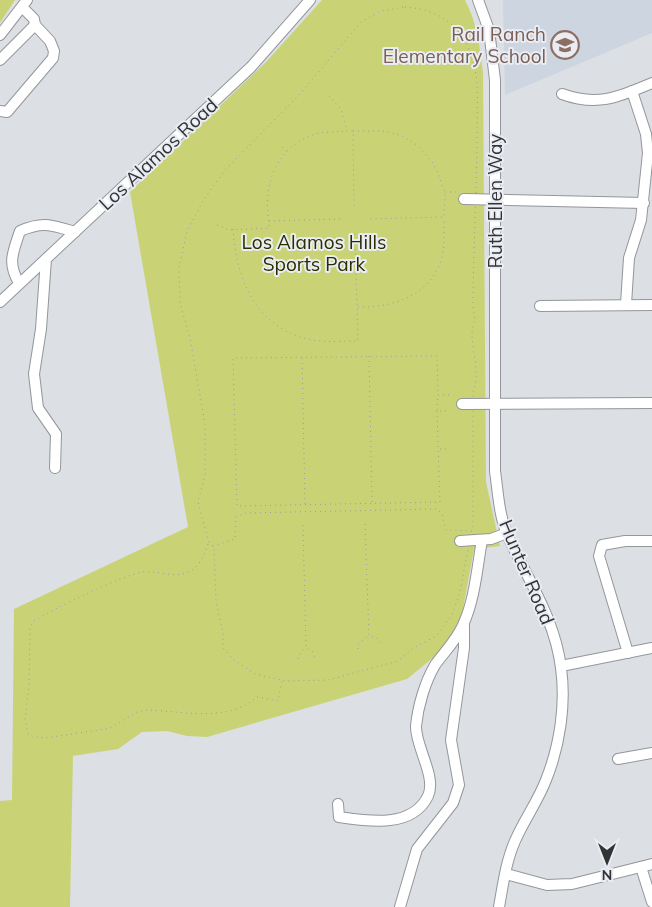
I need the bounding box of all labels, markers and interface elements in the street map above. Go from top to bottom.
place label: Rail Ranch Elementary School [383,22,546,68]
school or university icon: Rail Ranch Elementary School [550,30,580,60]
street label: Los Alamos Road [94,93,222,215]
street label: Ruth Ellen Way [483,134,507,268]
park label: Los Alamos Hills Sports Park [242,230,386,276]
street label: Hunter Road [494,516,560,628]
north arrow [582,837,632,887]
text: N [602,866,612,884]

